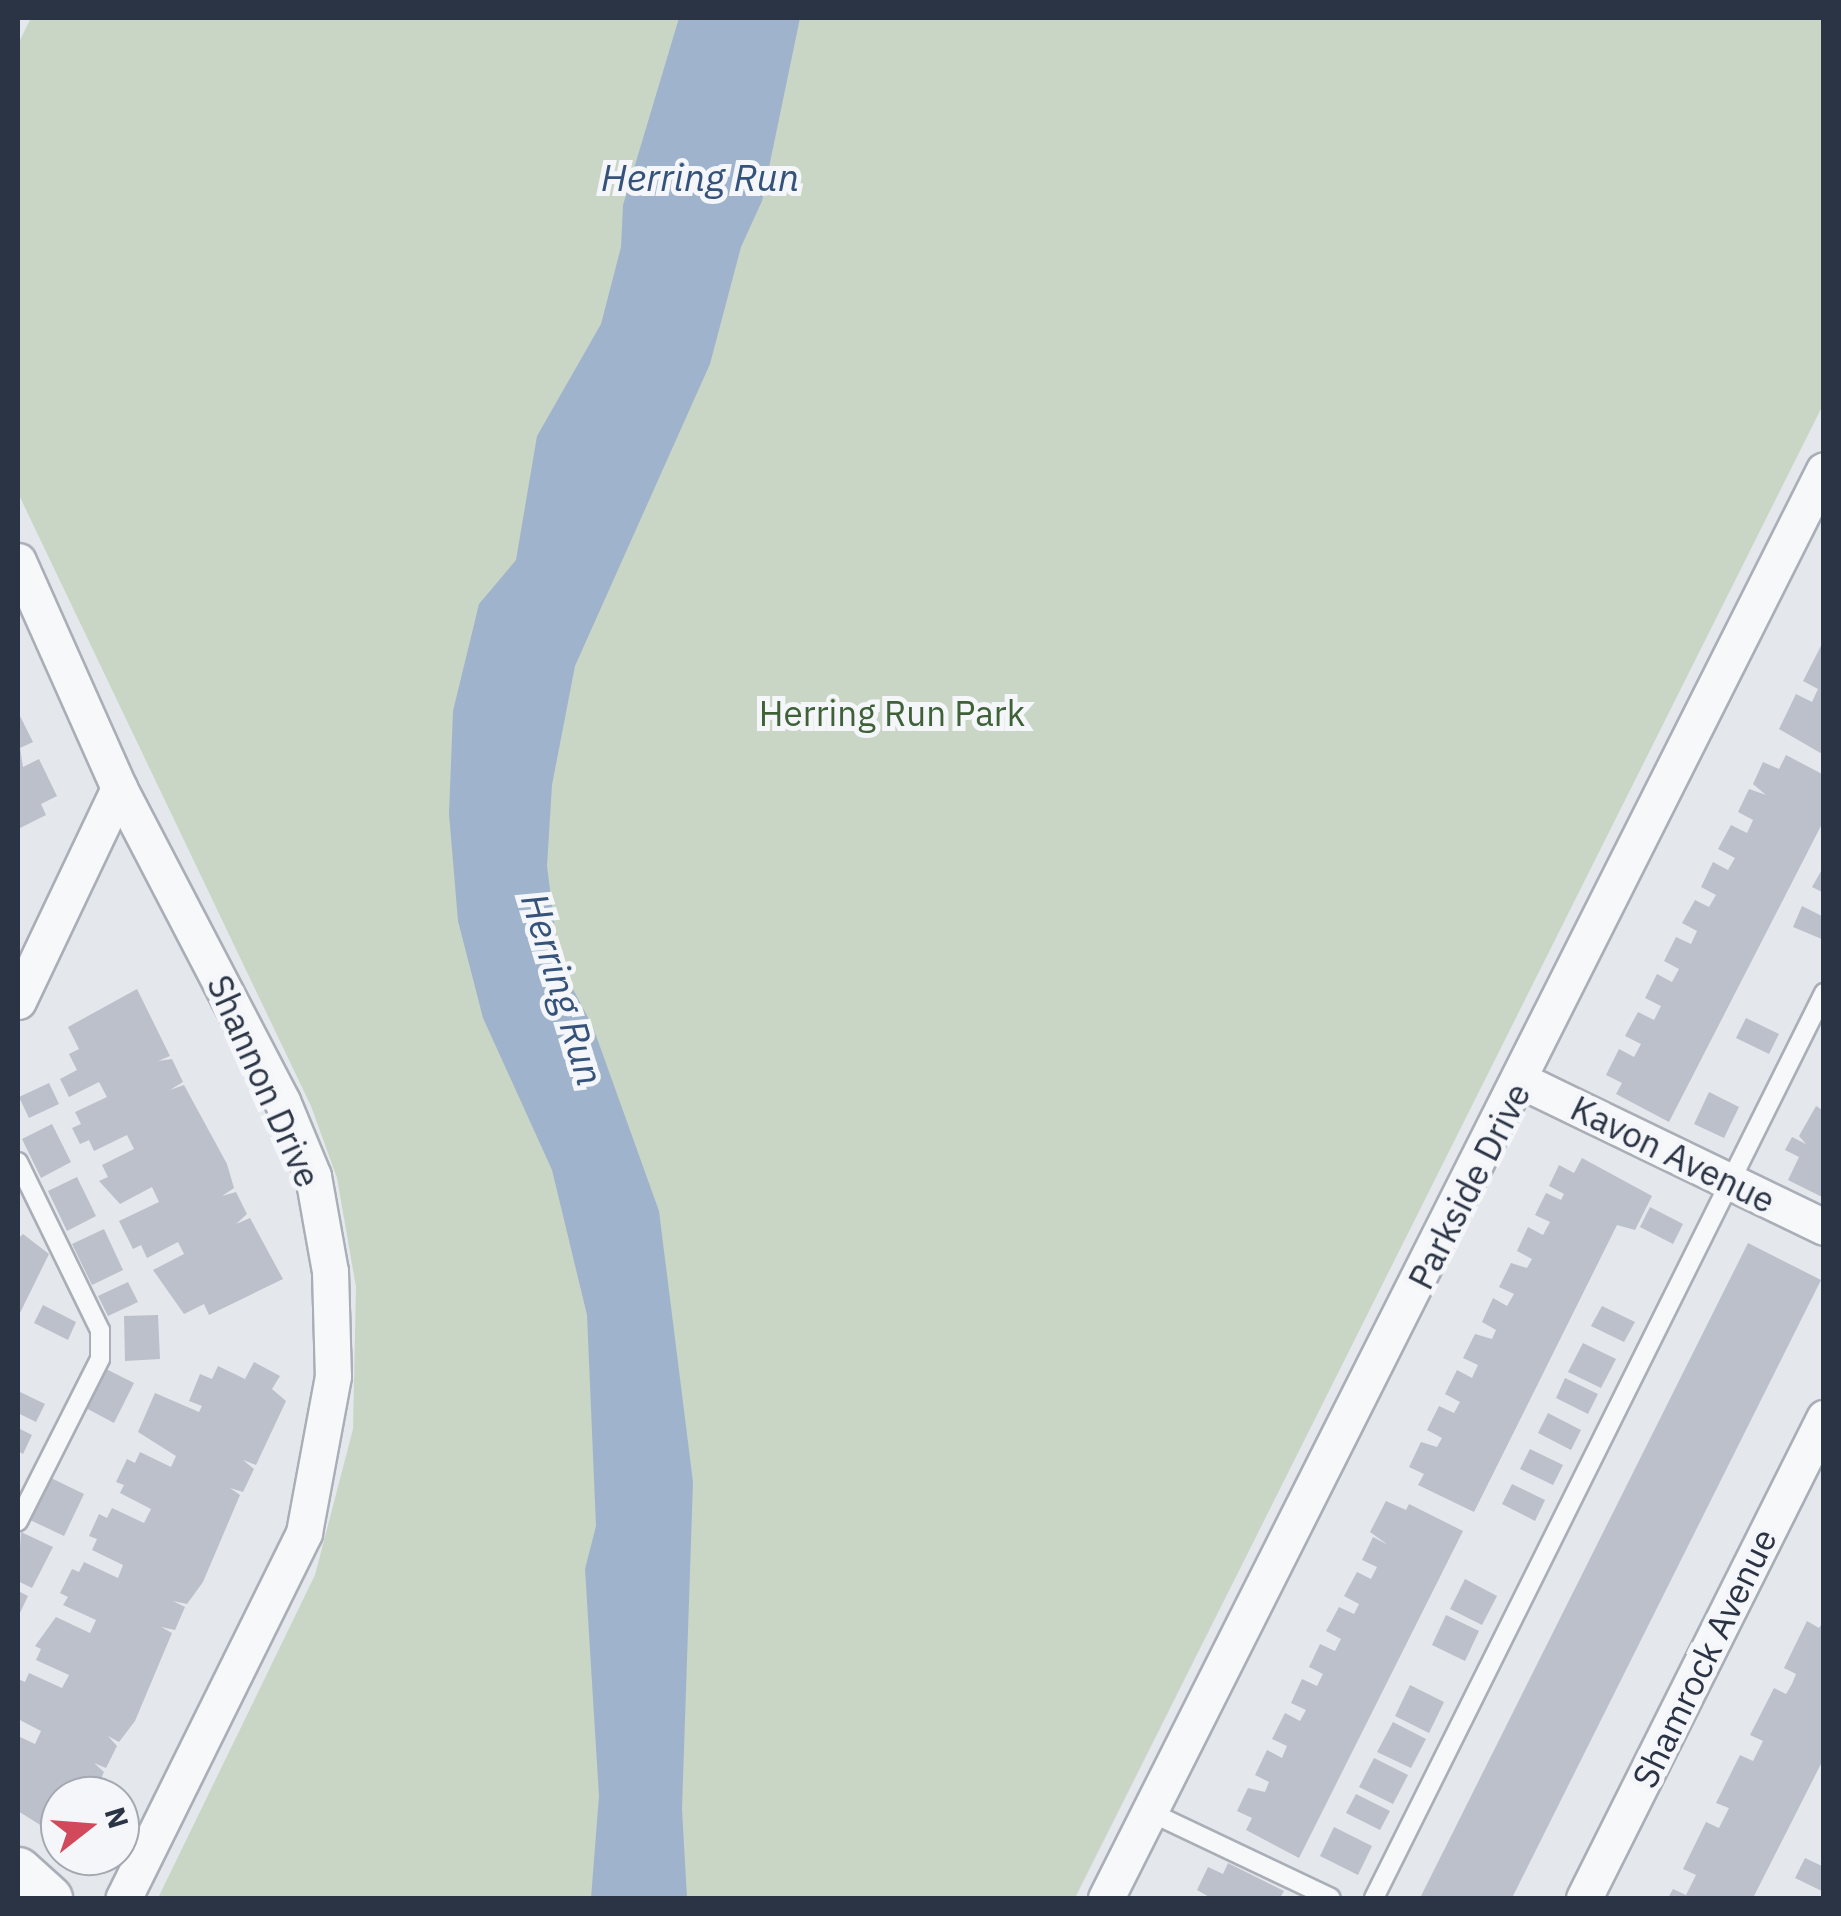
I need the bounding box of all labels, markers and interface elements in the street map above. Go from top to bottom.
water label: Herring Run [601,154,799,200]
park label: Herring Run Park [759,692,1025,734]
water label: Herring Run [512,887,614,1091]
street label: Shannon Drive [199,968,329,1194]
street label: Parkside Drive [1399,1076,1539,1296]
street label: Kavon Avenue [1564,1087,1782,1221]
street label: Shamrock Avenue [1623,1522,1785,1794]
north arrow [40,1776,140,1876]
text: N [97,1803,138,1833]

